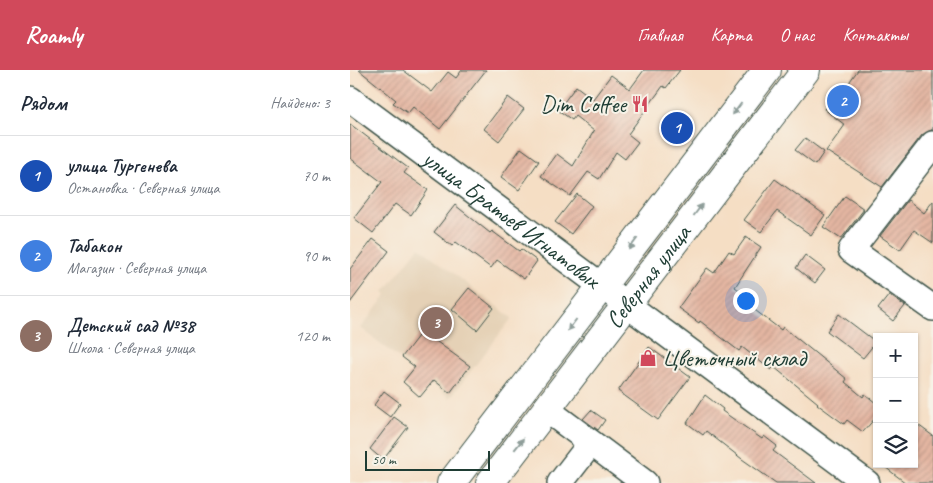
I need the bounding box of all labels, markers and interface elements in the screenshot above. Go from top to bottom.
text: Roamly [25,20,82,50]
text: Главная [638,24,683,46]
text: Карта [711,24,752,46]
text: О нас [780,24,815,46]
text: Контакты [843,24,908,46]
pin: 2 [827,82,859,120]
place label: Dim Coffee [540,89,628,119]
text: Рядом [20,90,67,116]
text: Найдено: 3 [270,93,330,113]
restaurant icon: Dim Coffee [630,94,650,114]
one-way arrow [732,102,742,116]
pin: 1 [661,109,693,147]
street label: улица Братьев Игнатовых [415,142,607,296]
text: улица Тургенева [67,154,176,178]
text: 1 [32,166,40,186]
text: 70 m [303,166,330,186]
text: Остановка · Северная улица [67,178,219,198]
one-way arrow [693,204,704,217]
street label: Северная улица [599,217,698,334]
text: Табакон [67,234,122,258]
one-way arrow [628,238,639,251]
text: 2 [32,246,40,266]
text: 90 m [303,246,330,266]
text: Магазин · Северная улица [67,258,206,278]
your location [733,288,759,314]
pin: 3 [420,304,452,342]
text: Детский сад №38 [67,314,195,338]
one-way arrow [567,318,577,332]
text: 3 [32,326,40,346]
text: 120 m [296,326,330,346]
map controls [873,333,918,468]
button: + [873,333,918,378]
text: Школа · Северная улица [67,338,195,358]
place label: Цветочный склад [662,343,808,373]
shop icon: Цветочный склад [638,348,658,368]
button: − [873,378,918,423]
button: layers [873,423,918,468]
one-way arrow [514,438,525,451]
scale bar [365,448,490,471]
text: 50 m [372,451,396,468]

